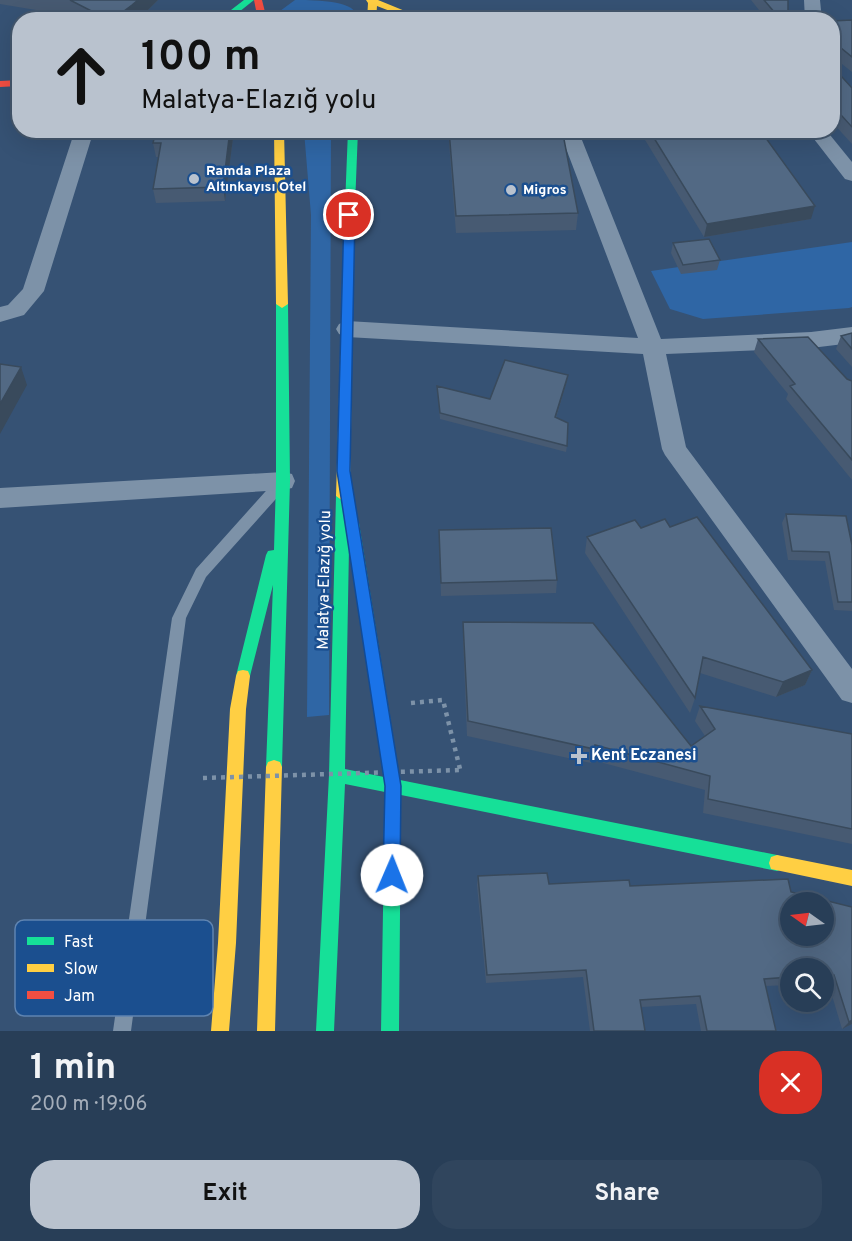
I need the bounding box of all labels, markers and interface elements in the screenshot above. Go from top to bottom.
text: 100 m [141,32,260,85]
icon: ahead [42,36,120,114]
text: Malatya-Elazığ yolu [141,84,376,118]
place label: Ramda Plaza Altınkayısı Otel [206,163,306,196]
marker: Ramda Plaza Altınkayısı Otel [187,172,201,186]
place label: Migros [523,182,567,199]
marker: Migros [504,183,518,197]
pin [323,189,374,240]
icon: arrive [332,198,365,231]
street label: Malatya-Elazığ yolu [314,510,336,650]
place label: Kent Eczanesi [591,746,697,766]
marker: Kent Eczanesi [572,749,586,763]
position arrow [360,843,424,907]
north arrow [780,892,834,946]
map controls [780,892,834,1012]
legend [15,920,213,1016]
text: Fast [64,933,94,953]
button: search [780,958,834,1012]
text: Slow [64,960,98,980]
text: Jam [64,987,95,1007]
text: 1 min [30,1046,116,1092]
button: close [759,1051,822,1114]
text: 200 m · 19:06 [30,1092,147,1118]
button: Exit [30,1160,420,1229]
button: Share [432,1160,822,1229]

